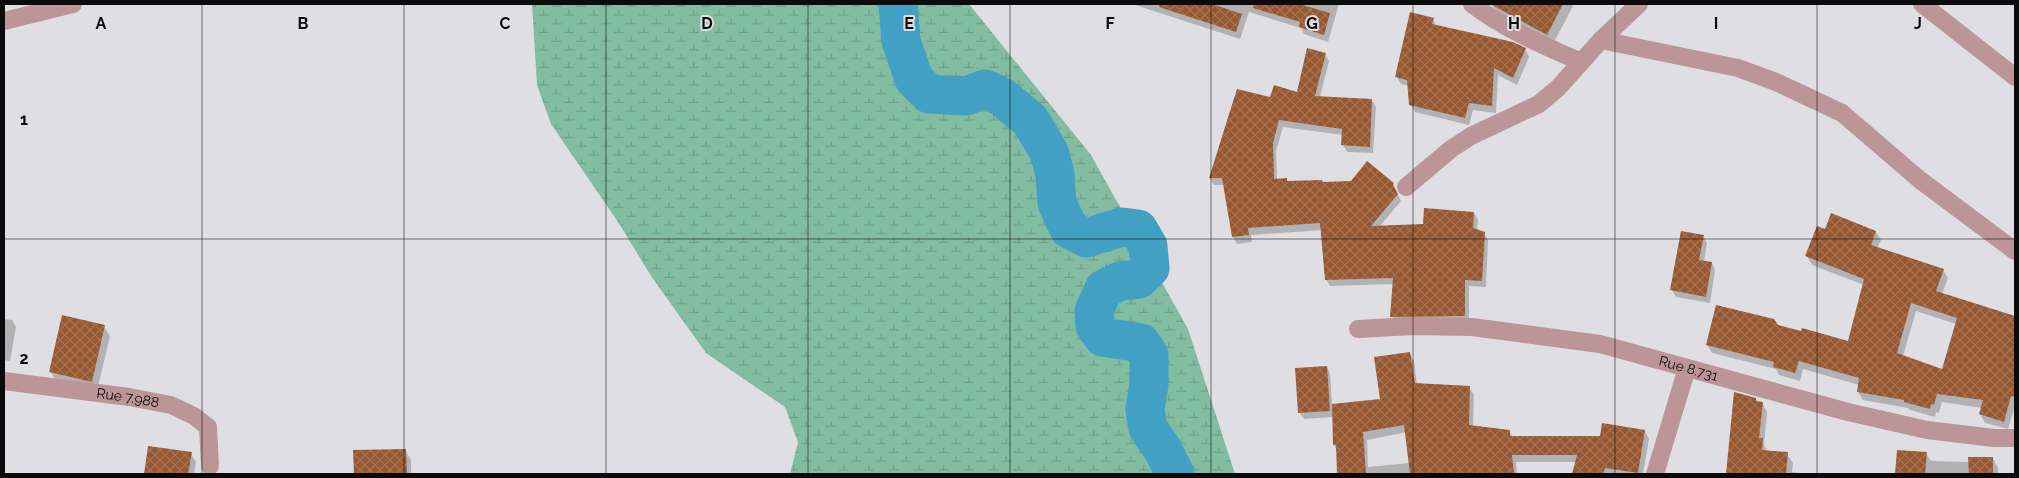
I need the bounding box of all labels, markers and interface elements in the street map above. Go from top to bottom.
text: A [96,14,107,33]
text: B [298,14,309,33]
text: C [500,14,511,33]
text: D [701,14,713,33]
text: E [904,14,914,33]
text: F [1105,14,1115,33]
text: G [1306,14,1318,33]
text: H [1508,14,1520,33]
text: I [1714,14,1718,33]
text: J [1914,14,1922,33]
text: 1 [20,110,28,129]
text: 2 [19,349,29,368]
street label: Rue 8.731 [1657,353,1720,384]
street label: Rue 7.988 [96,385,161,411]

